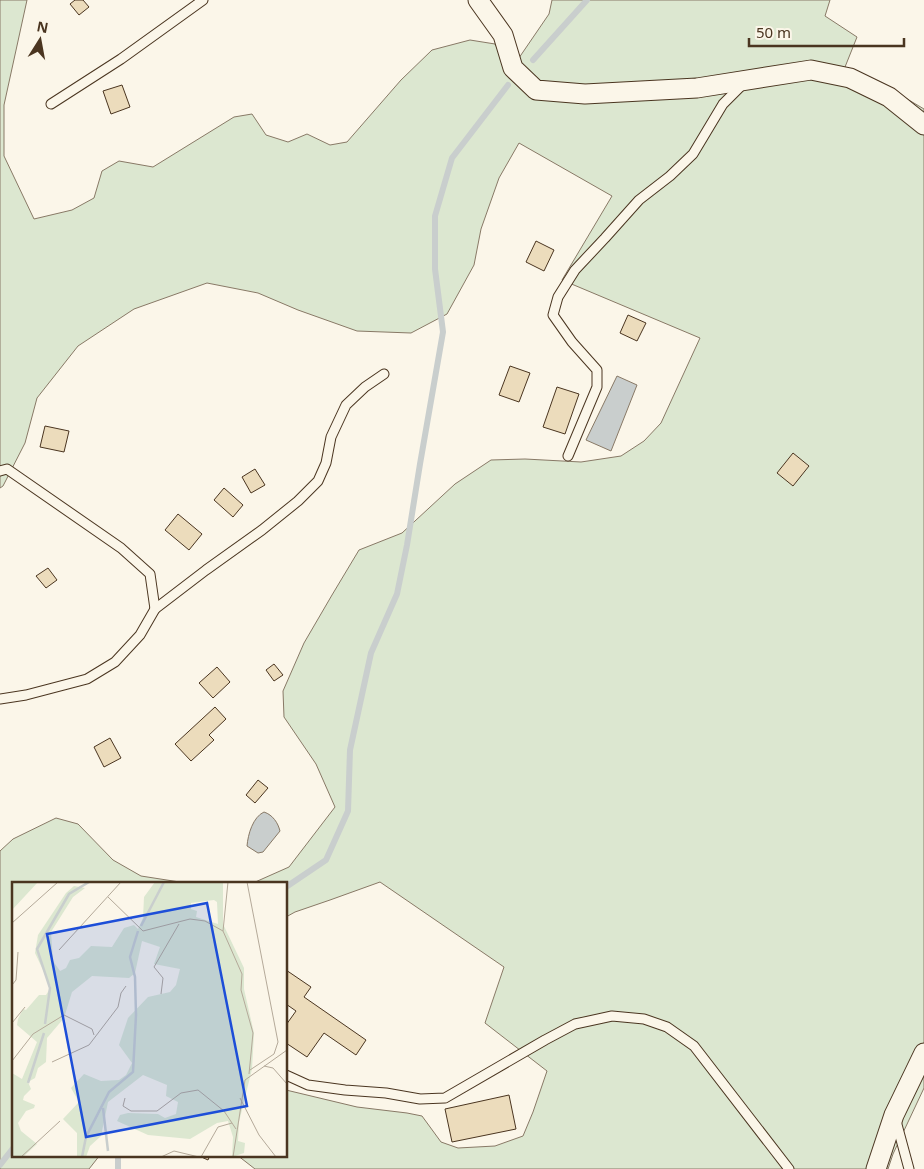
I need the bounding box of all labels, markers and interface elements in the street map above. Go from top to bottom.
north arrow [15,15,65,65]
scale bar [749,15,904,47]
text: N [35,16,50,37]
text: 50 m [756,22,791,42]
inset map [12,882,288,1156]

